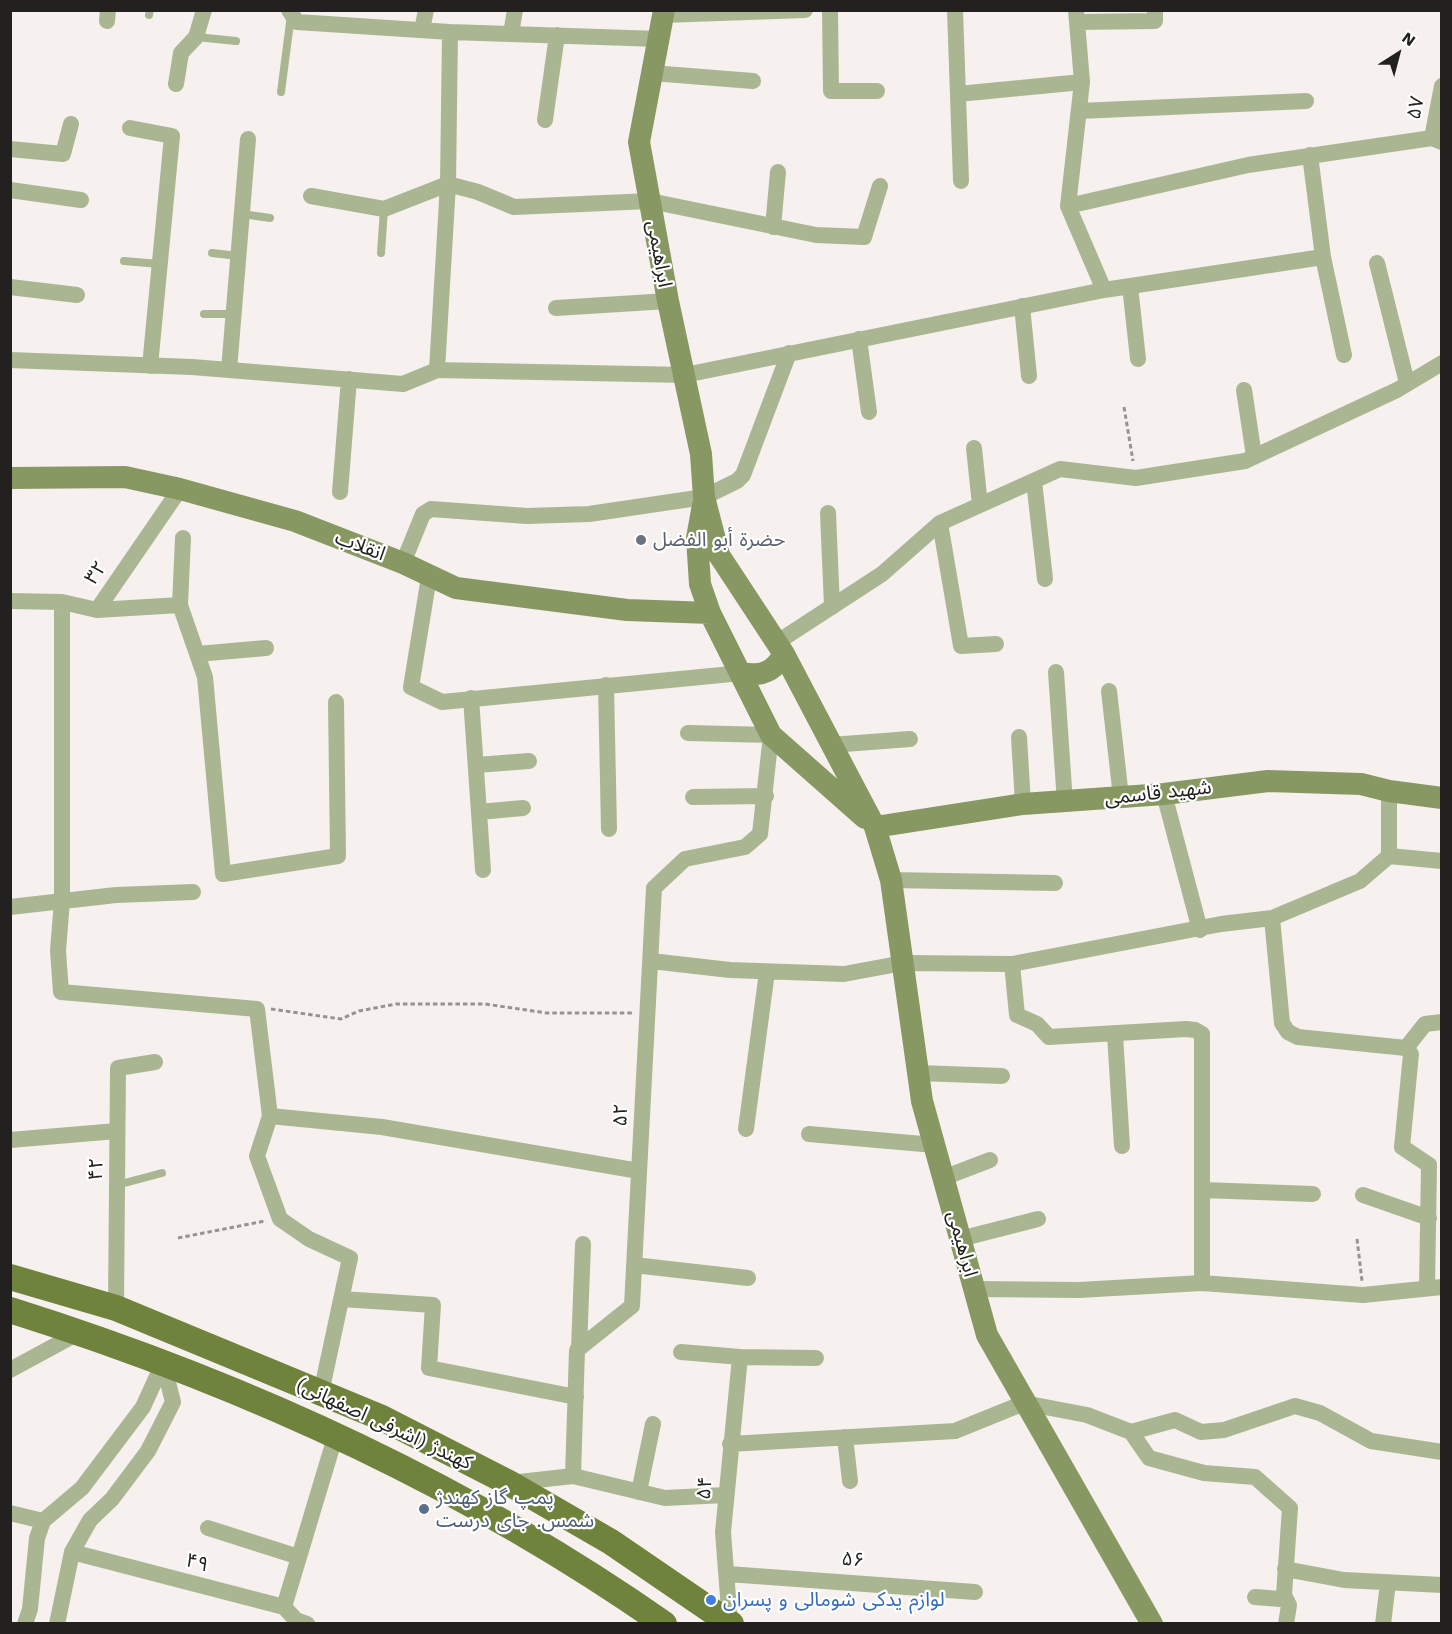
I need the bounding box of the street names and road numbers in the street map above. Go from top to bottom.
street label: ۵۷ [1402,94,1430,122]
street label: ابراهیمی [641,219,677,289]
street label: انقلاب [331,526,389,566]
street label: ۳۲ [80,557,112,589]
street label: شهید قاسمی [1103,775,1213,811]
street label: ۵۲ [608,1103,634,1127]
street label: ۴۲ [84,1158,108,1180]
street label: ابراهیمی [942,1208,982,1280]
street label: کهندژ (اشرفی اصفهانی) [292,1373,476,1475]
street label: ۵۴ [692,1476,718,1500]
street label: ۵۶ [841,1547,865,1573]
street label: ۴۹ [183,1548,211,1578]

